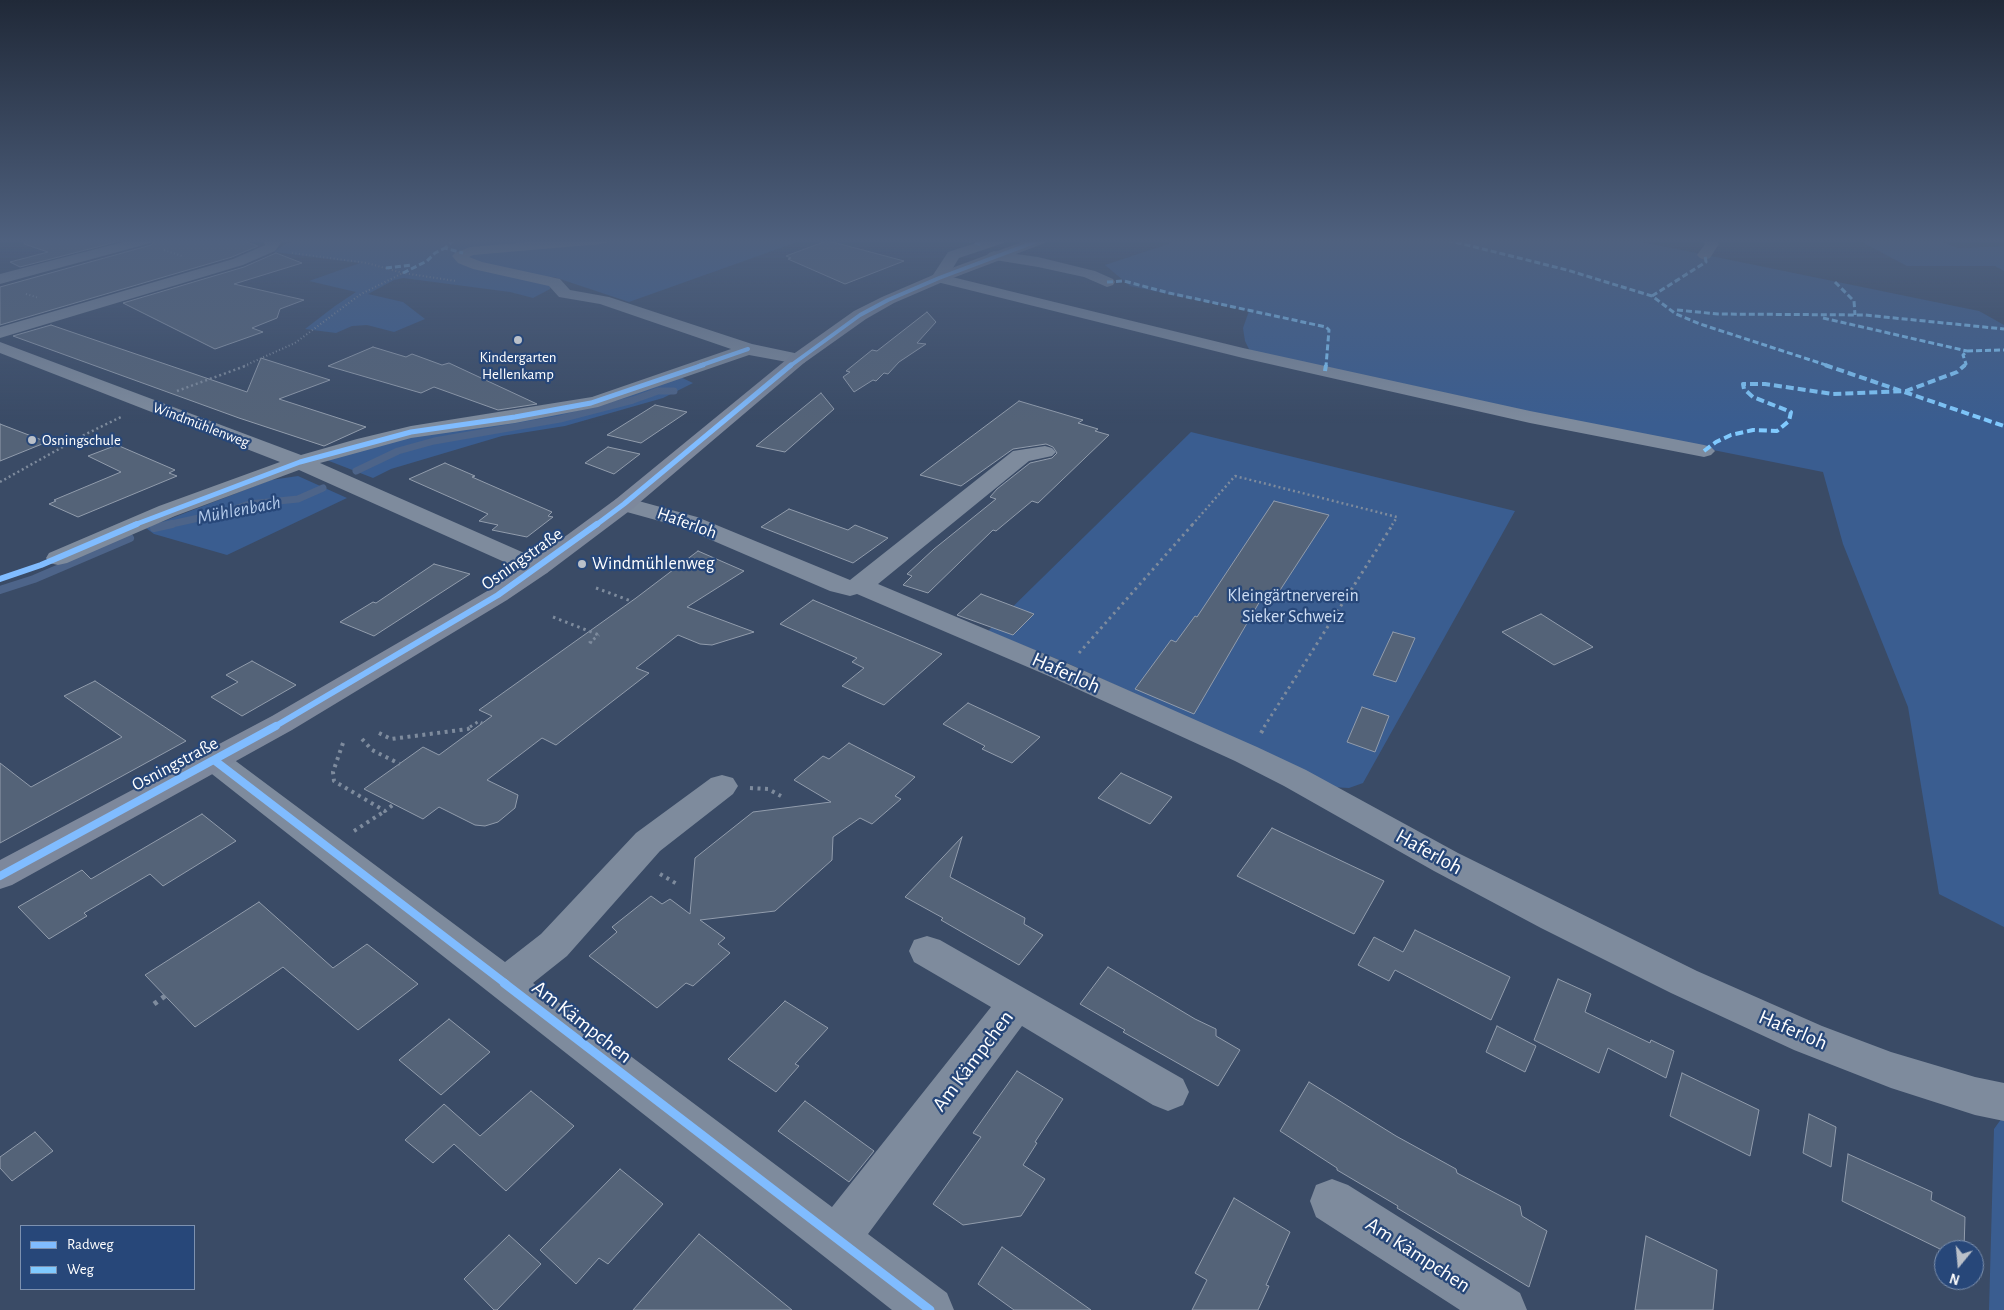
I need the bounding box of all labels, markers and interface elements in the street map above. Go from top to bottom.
marker: Kindergarten Hellenkamp [512,334,524,346]
place label: Kindergarten Hellenkamp [479,348,557,383]
street label: Windmühlenweg [150,398,252,452]
place label: Osningschule [42,431,121,449]
marker: Osningschule [26,434,38,446]
water label: Mühlenbach [195,491,283,529]
street label: Haferloh [654,502,720,544]
street label: Osningstraße [477,523,567,595]
place label: Windmühlenweg [592,553,714,575]
marker: Windmühlenweg [576,558,588,570]
park label: Kleingärtnerverein Sieker Schweiz [1227,585,1359,628]
street label: Haferloh [1028,647,1104,699]
street label: Osningstraße [128,732,222,796]
street label: Haferloh [1391,823,1467,881]
street label: Am Kämpchen [527,975,637,1069]
street label: Haferloh [1755,1004,1831,1056]
street label: Am Kämpchen [927,1006,1019,1116]
street label: Am Kämpchen [1361,1212,1475,1298]
legend [20,1225,195,1290]
text: Radweg [67,1237,114,1252]
north arrow [1934,1240,1984,1290]
text: Weg [67,1262,94,1277]
text: N [1948,1270,1962,1287]

